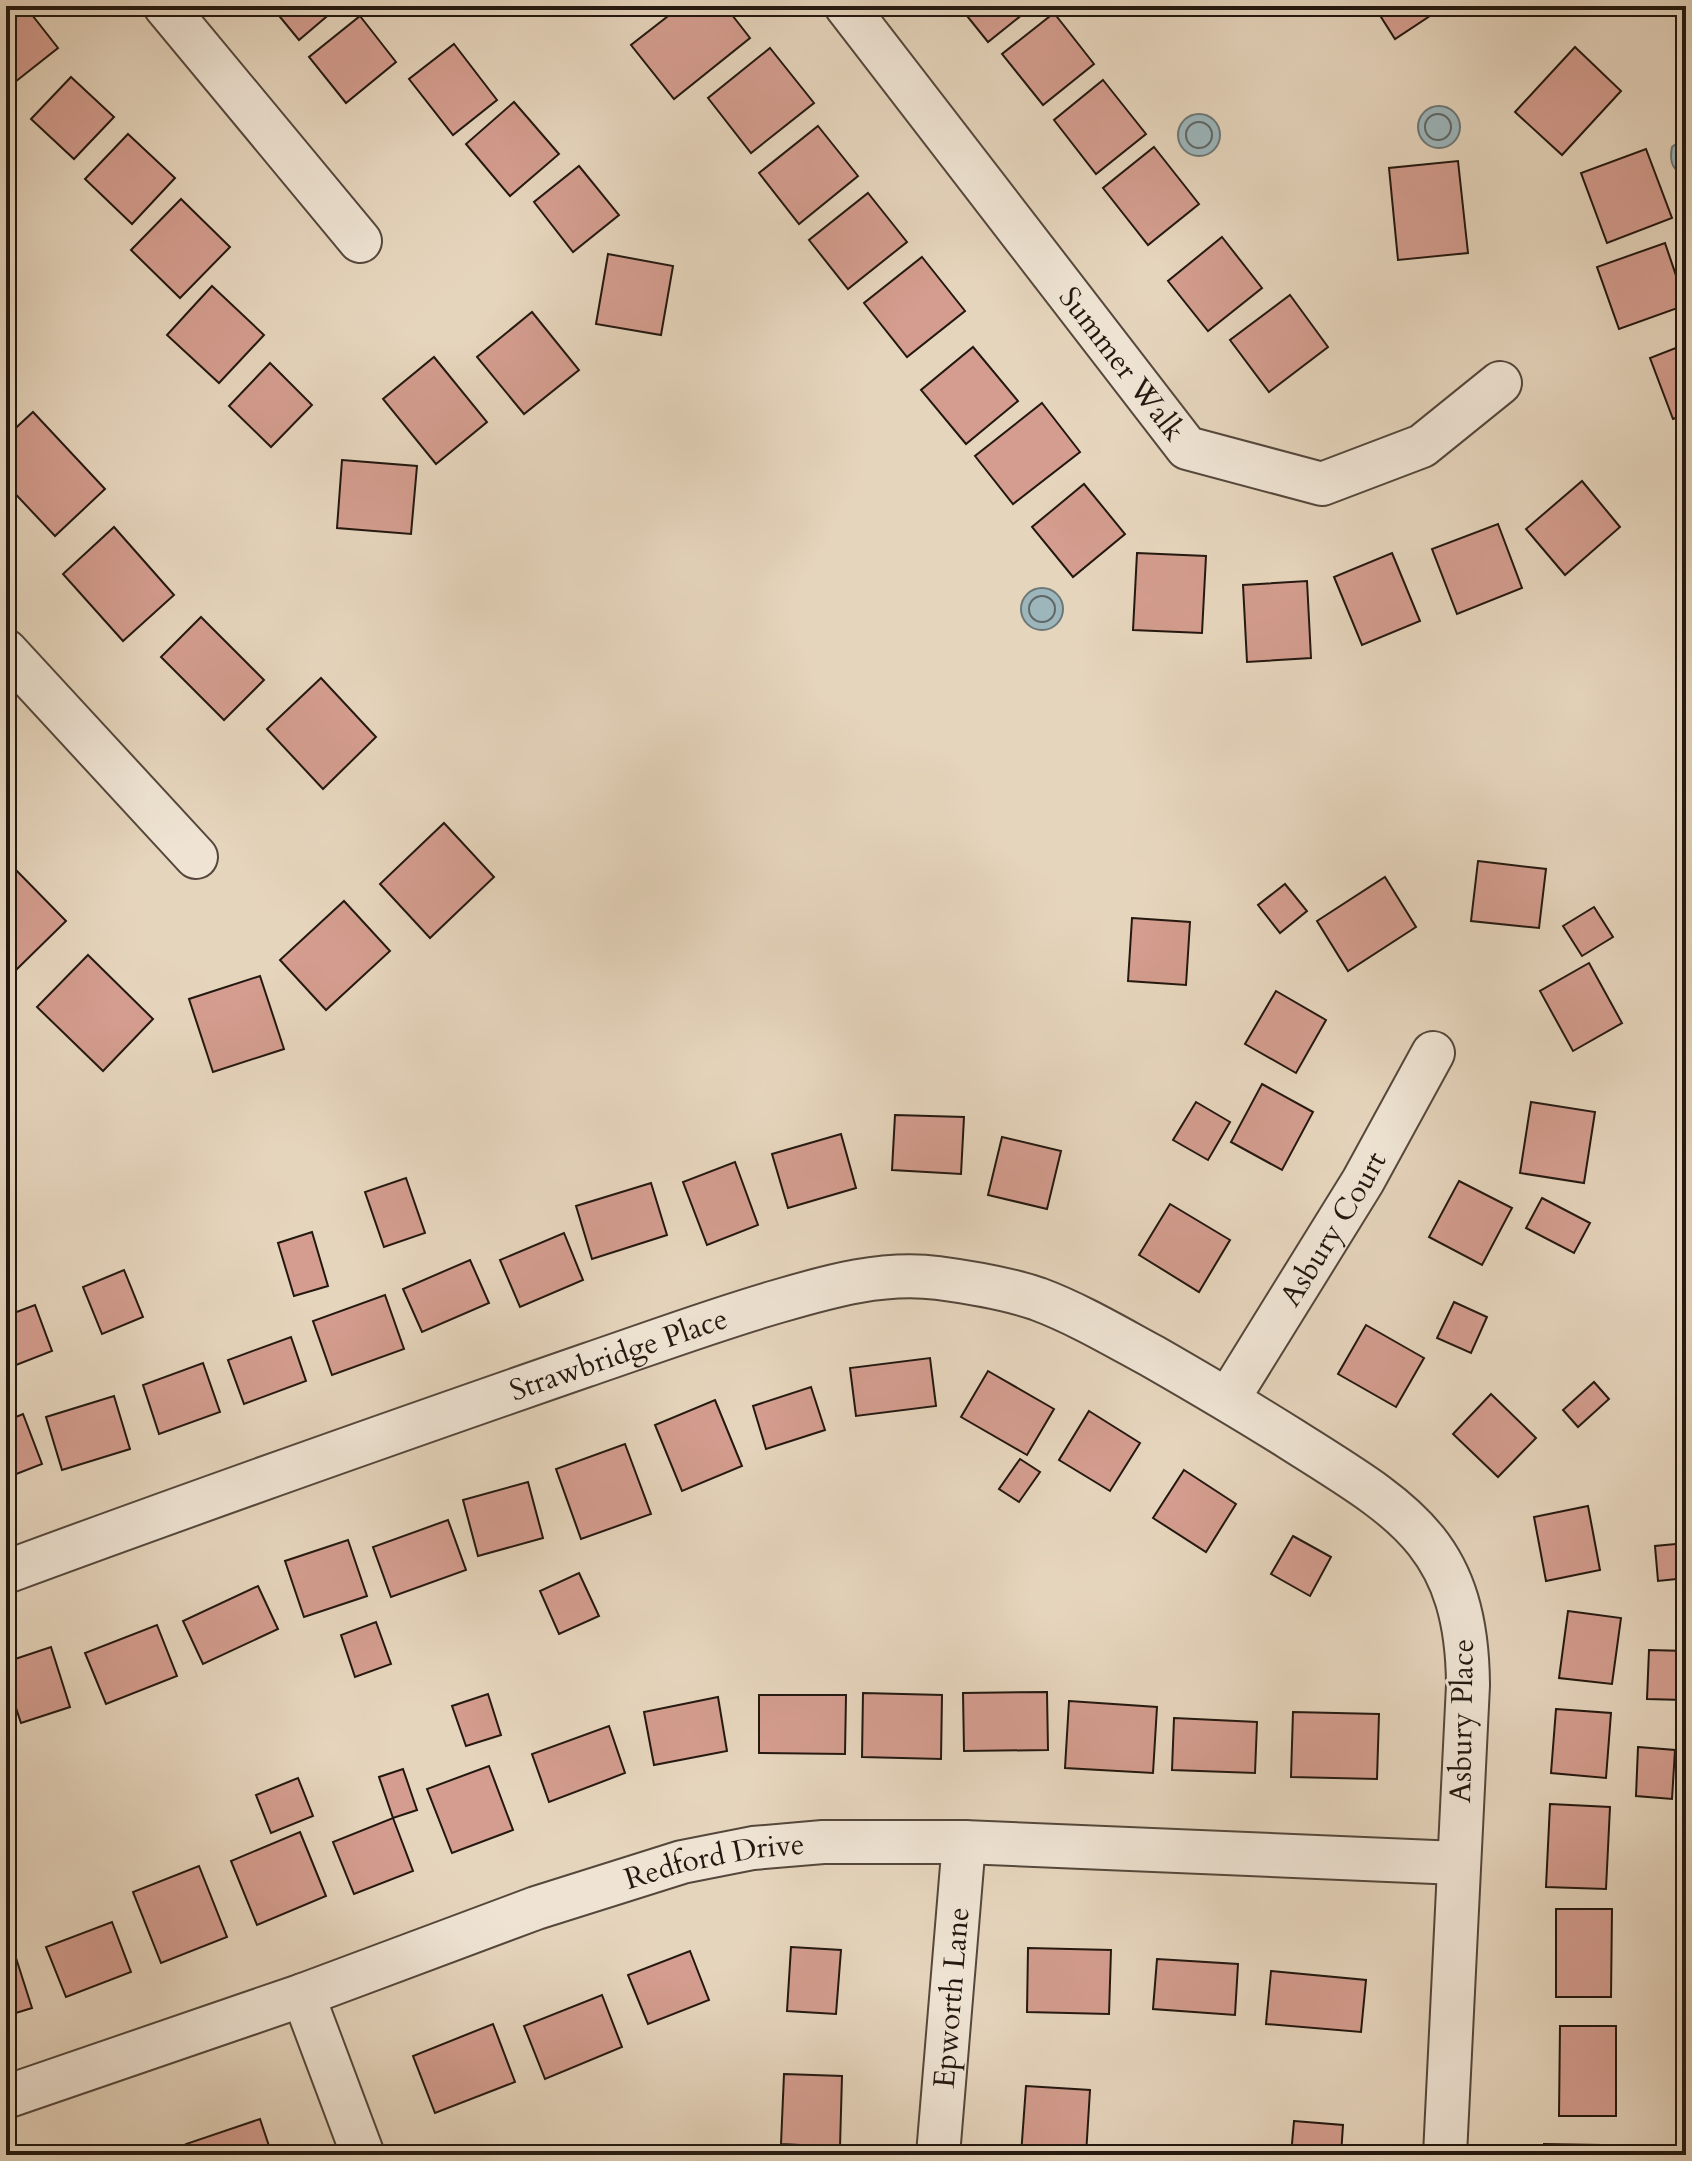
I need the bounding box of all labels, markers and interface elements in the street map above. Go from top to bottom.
street label: Summer Walk [1049,278,1195,450]
street label: Asbury Court [1270,1143,1396,1314]
street label: Strawbridge Place [504,1298,733,1411]
street label: Asbury Place [1440,1638,1484,1804]
street label: Redford Drive [619,1823,806,1899]
street label: Epworth Lane [923,1905,979,2090]

